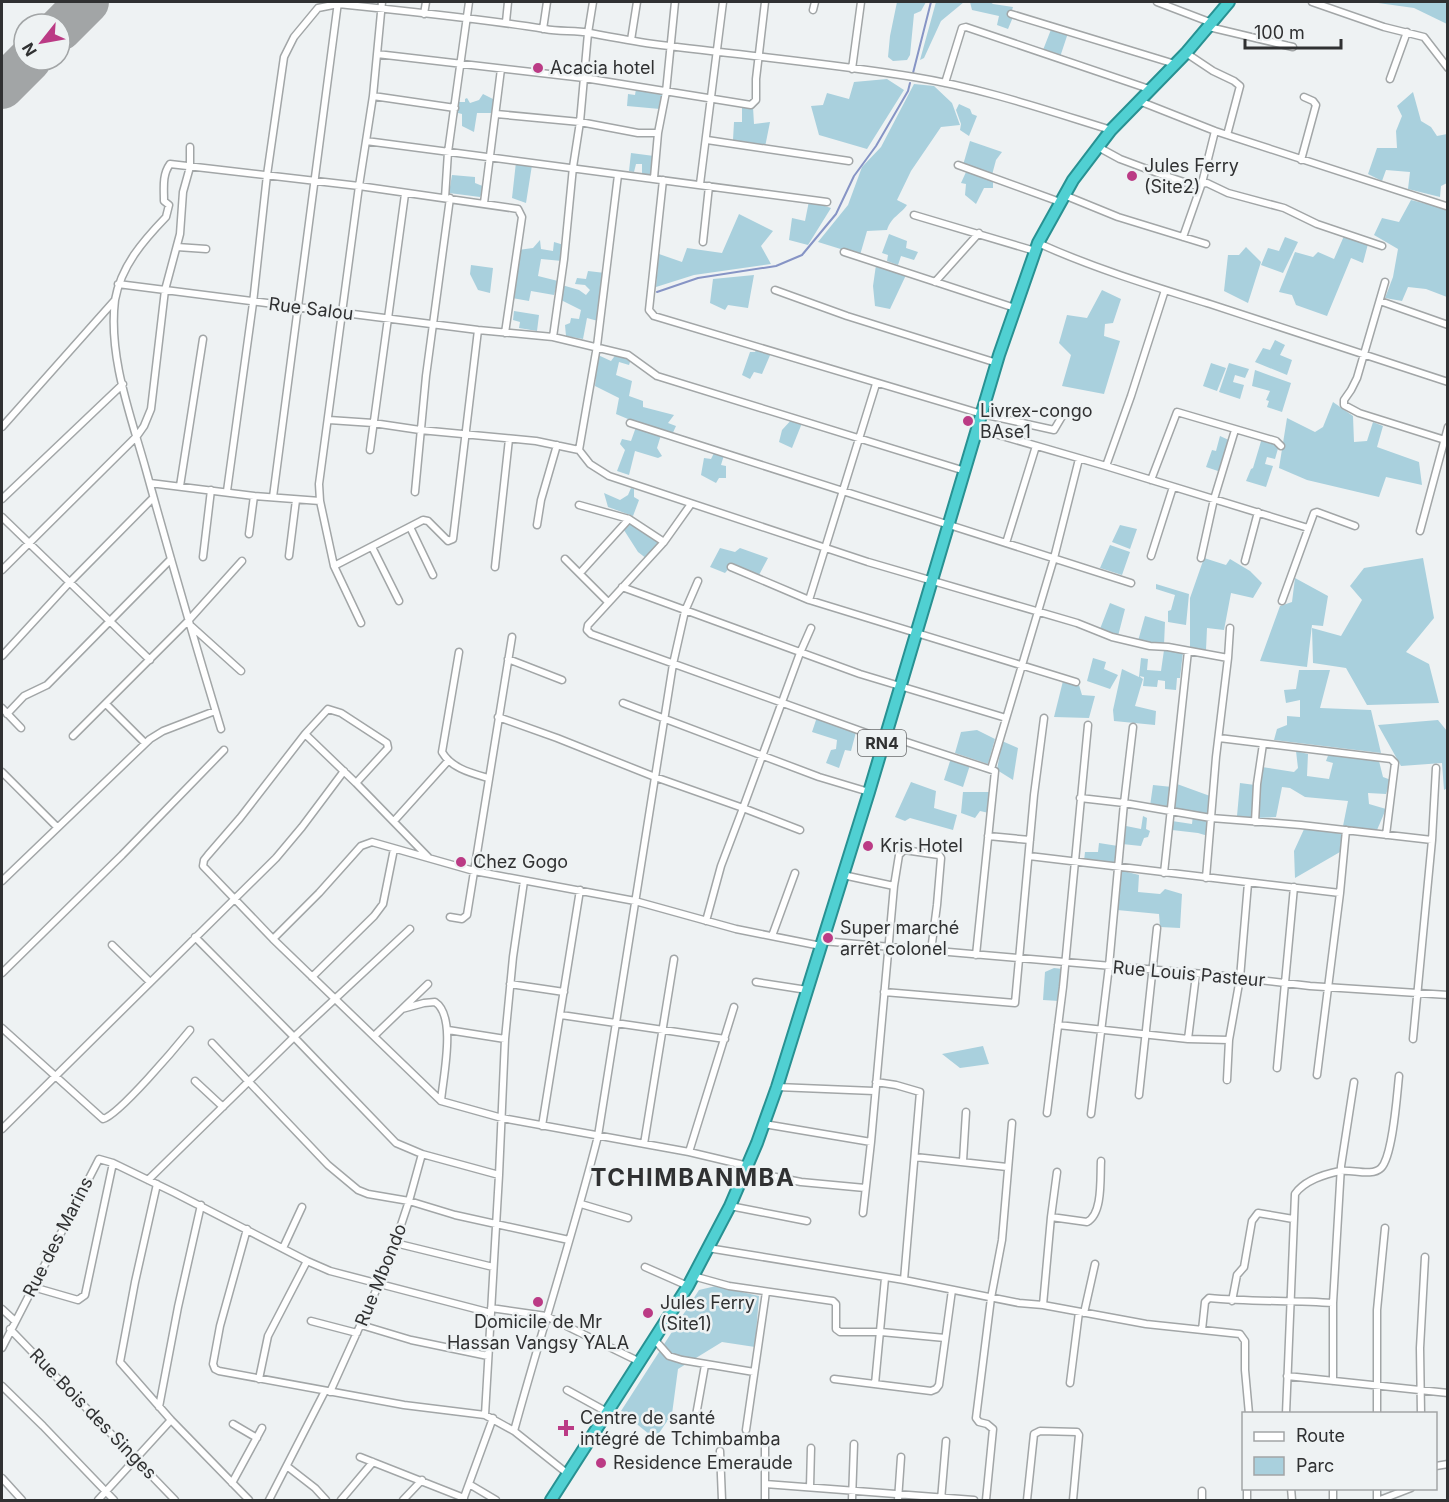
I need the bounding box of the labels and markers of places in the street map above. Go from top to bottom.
place label: Acacia hotel [550,57,655,78]
marker: Acacia hotel [531,61,545,75]
place label: Jules Ferry (Site2) [1144,155,1239,197]
marker: Jules Ferry (Site2) [1125,169,1139,183]
place label: Livrex-congo BAse1 [980,400,1092,442]
marker: Livrex-congo BAse1 [961,414,975,428]
place label: Kris Hotel [880,835,963,856]
marker: Kris Hotel [861,839,875,853]
place label: Chez Gogo [473,851,568,872]
marker: Chez Gogo [454,855,468,869]
place label: Super marché arrêt colonel [840,917,959,959]
marker: Super marché arrêt colonel [821,931,835,945]
place label: Jules Ferry (Site1) [660,1292,755,1334]
marker: Domicile de Mr Hassan Vangsy YALA [531,1295,545,1309]
marker: Jules Ferry (Site1) [641,1306,655,1320]
place label: Domicile de Mr Hassan Vangsy YALA [447,1311,629,1353]
place label: Centre de santé intégré de Tchimbamba [580,1407,781,1449]
marker: Centre de santé intégré de Tchimbamba [557,1419,575,1437]
place label: Residence Emeraude [613,1452,793,1473]
marker: Residence Emeraude [594,1456,608,1470]

